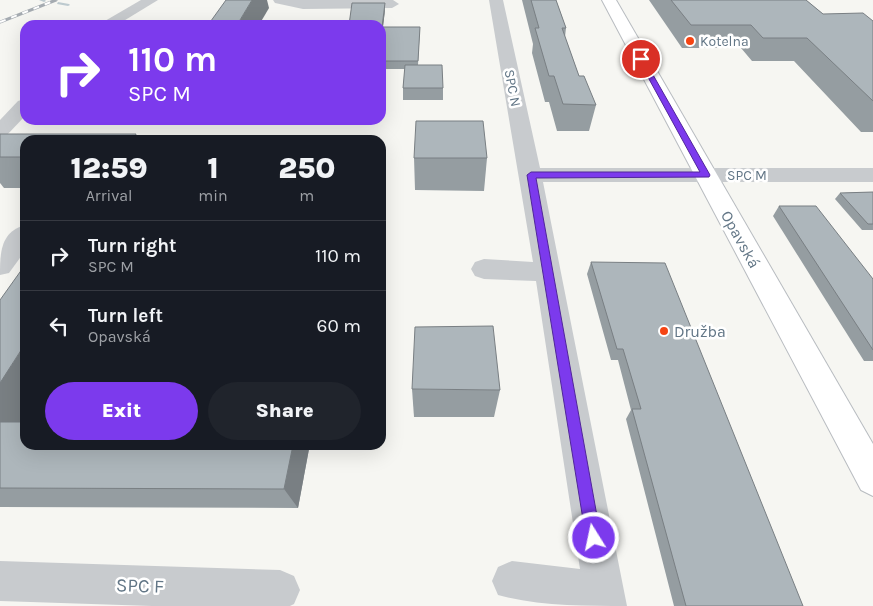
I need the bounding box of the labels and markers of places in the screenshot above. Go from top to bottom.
place label: Kotelna [700,33,749,50]
marker: Kotelna [684,35,696,47]
pin [620,38,662,80]
place label: Družba [674,322,726,341]
marker: Družba [658,325,670,337]

